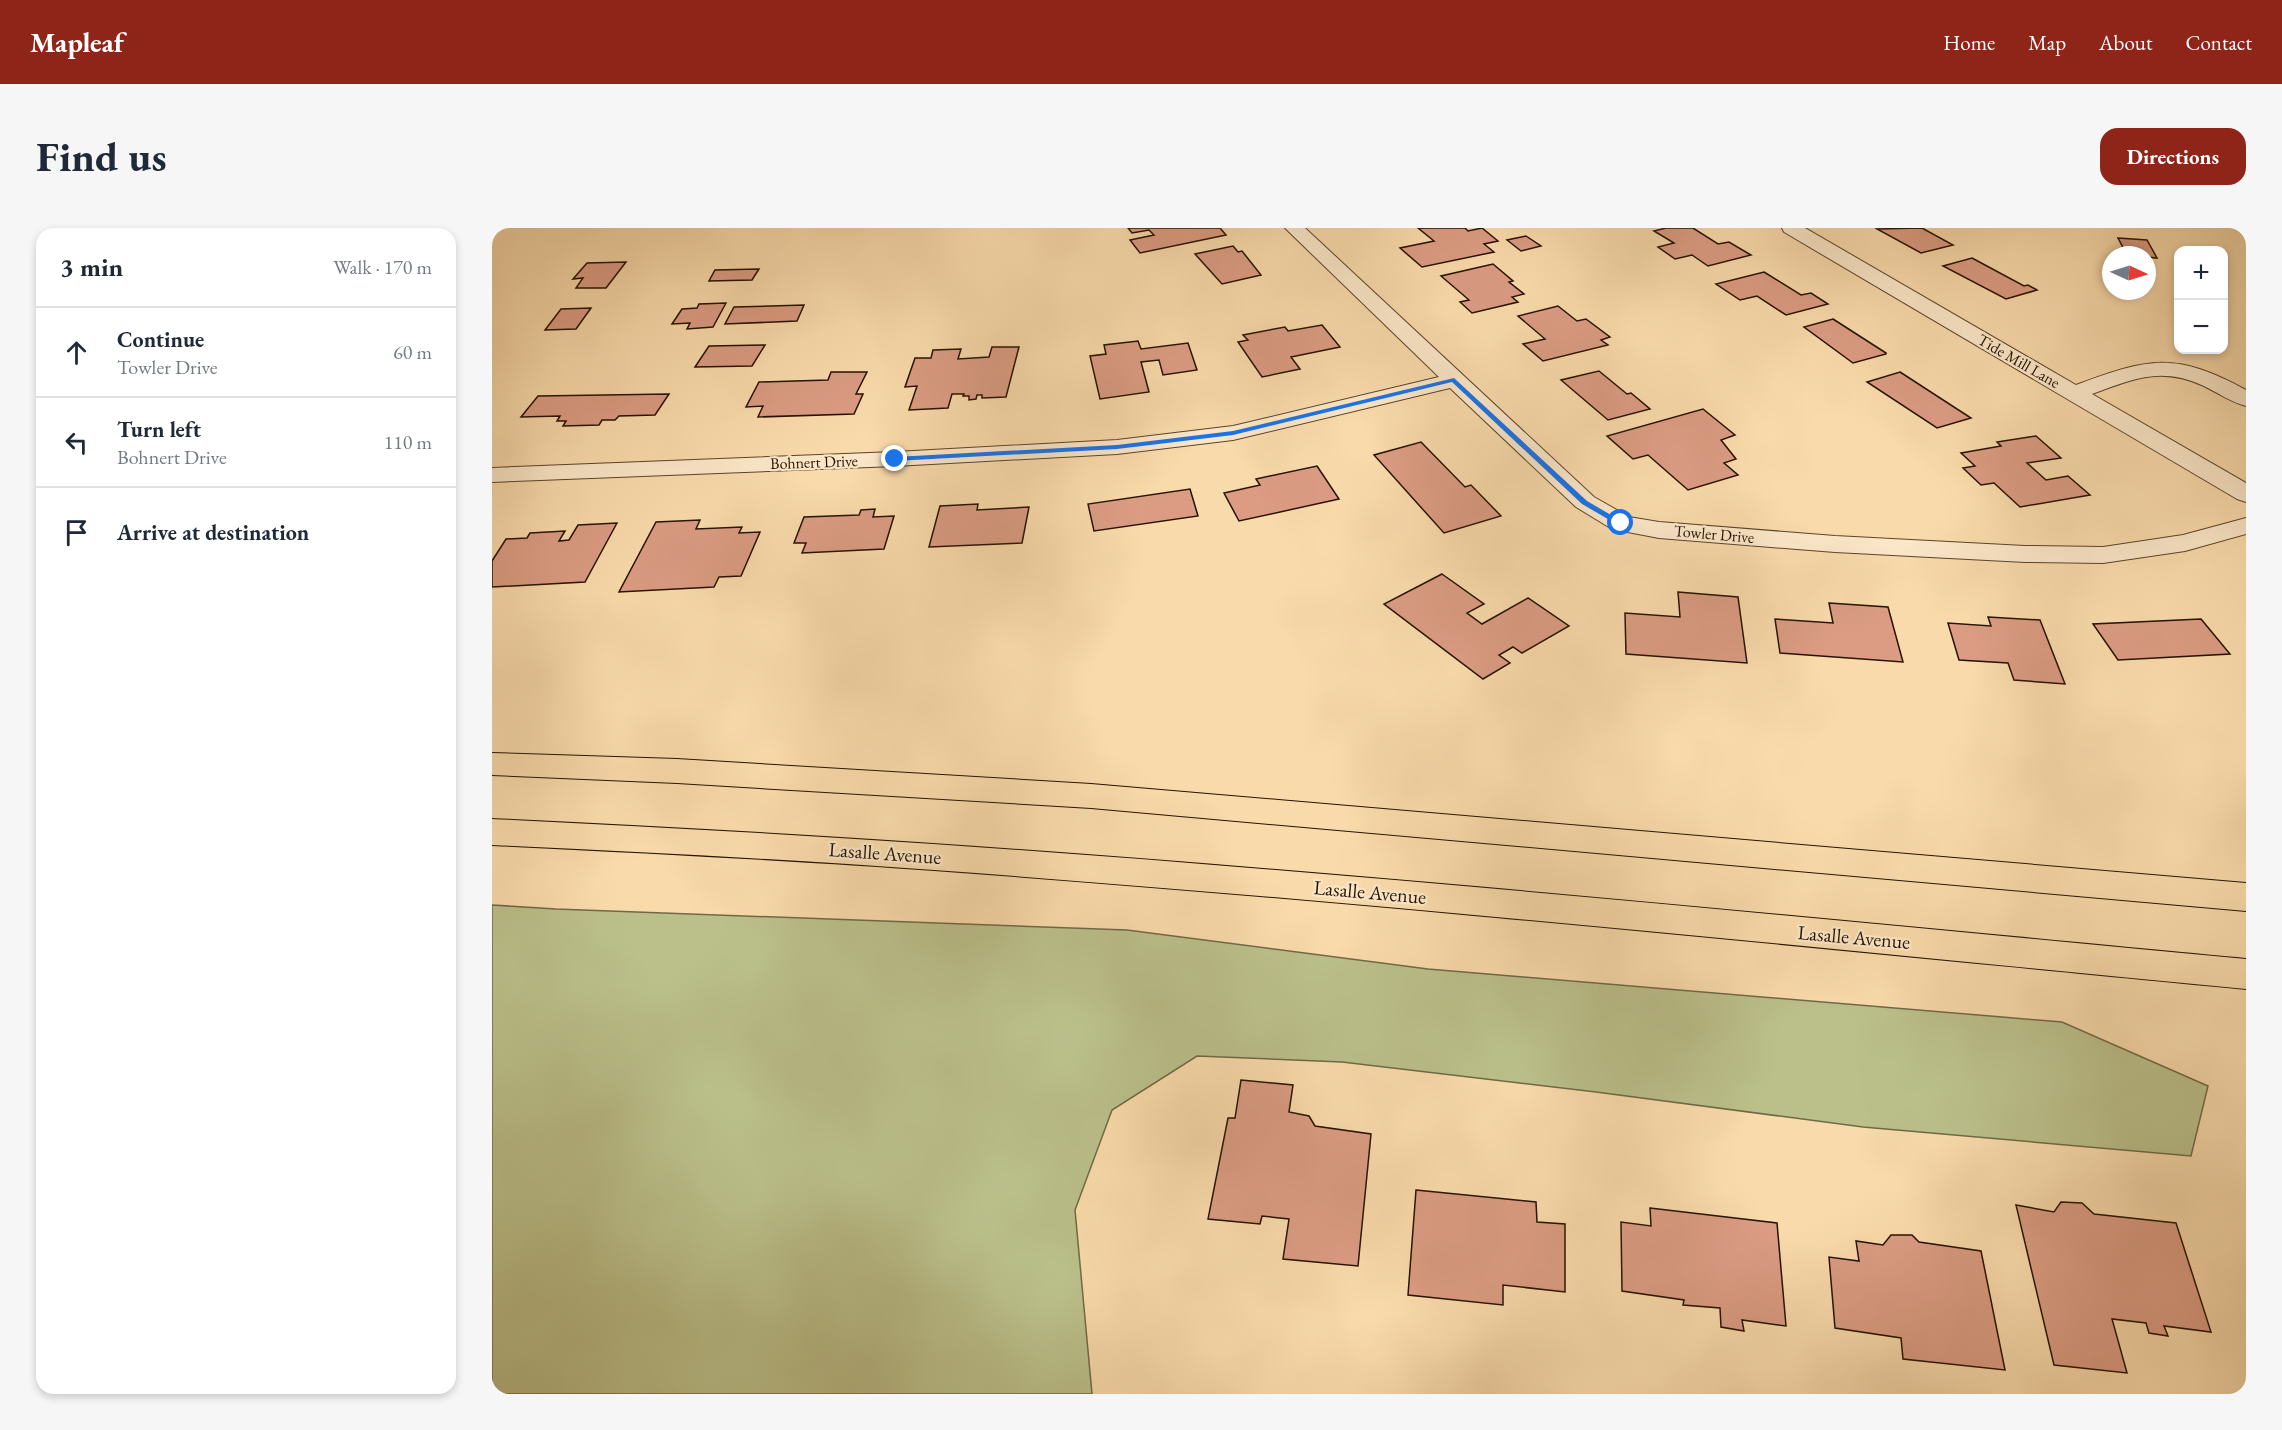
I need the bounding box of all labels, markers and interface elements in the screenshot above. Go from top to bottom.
text: Mapleaf [30,24,124,60]
text: Home [1943,29,1995,56]
text: Map [2028,29,2066,56]
text: About [2099,29,2152,56]
text: Contact [2185,29,2252,56]
button: Directions [2100,128,2246,185]
text: Find us [36,129,167,184]
north arrow [2102,246,2156,300]
map controls [2174,246,2228,354]
button: + [2174,246,2228,300]
text: 3 min [60,250,123,284]
text: Walk · 170 m [333,254,432,280]
button: − [2174,300,2228,354]
text: Continue [117,325,204,354]
street label: Tide Mill Lane [1974,329,2064,393]
icon: ahead [60,336,93,369]
text: 60 m [393,339,432,365]
text: Towler Drive [117,354,218,380]
text: Turn left [117,415,201,444]
icon: left [60,426,93,459]
text: 110 m [384,429,432,455]
text: Bohnert Drive [117,444,227,470]
route end [881,445,907,471]
street label: Bohnert Drive [770,450,858,474]
route start [1607,509,1633,535]
icon: arrive [60,516,93,549]
text: Arrive at destination [117,518,309,547]
street label: Towler Drive [1673,520,1755,548]
street label: Lasalle Avenue [828,836,942,870]
street label: Lasalle Avenue [1313,874,1428,910]
street label: Lasalle Avenue [1797,919,1912,955]

